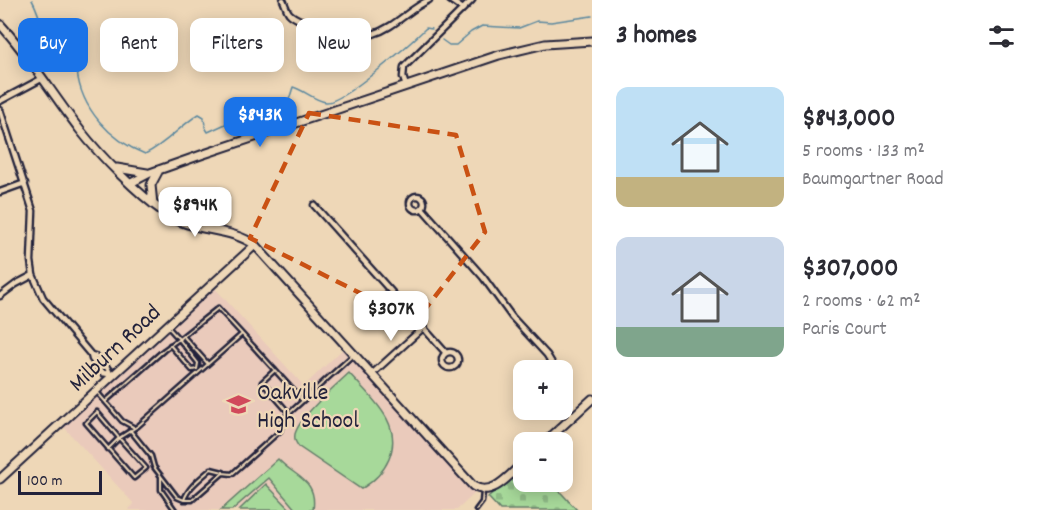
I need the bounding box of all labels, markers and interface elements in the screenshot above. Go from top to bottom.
chip: Buy [18,18,88,72]
chip: Rent [100,18,178,72]
chip: Filters [190,18,284,72]
chip: New [296,18,371,72]
text: 3 homes [616,18,697,55]
icon: filters [985,20,1018,53]
pin: $843K [218,97,302,148]
text: $843,000 [802,101,895,138]
text: $843K [238,102,282,130]
icon: home [664,111,736,183]
text: 5 rooms · 133 m² [802,138,925,166]
text: Baumgartner Road [802,166,944,194]
pin: $894K [153,187,237,238]
text: $894K [173,192,217,220]
text: $307,000 [802,251,898,288]
icon: home [664,261,736,333]
text: 2 rooms · 62 m² [802,288,921,316]
pin: $307K [349,291,433,342]
text: $307K [368,296,414,324]
street label: Milburn Road [62,297,170,401]
text: Paris Court [802,316,887,344]
map controls [513,360,573,492]
button: + [513,360,573,420]
place label: Oakville High School [257,377,359,439]
school or university icon: Oakville High School [226,392,252,418]
button: − [513,432,573,492]
scale bar [18,468,102,496]
text: 100 m [27,470,63,493]

